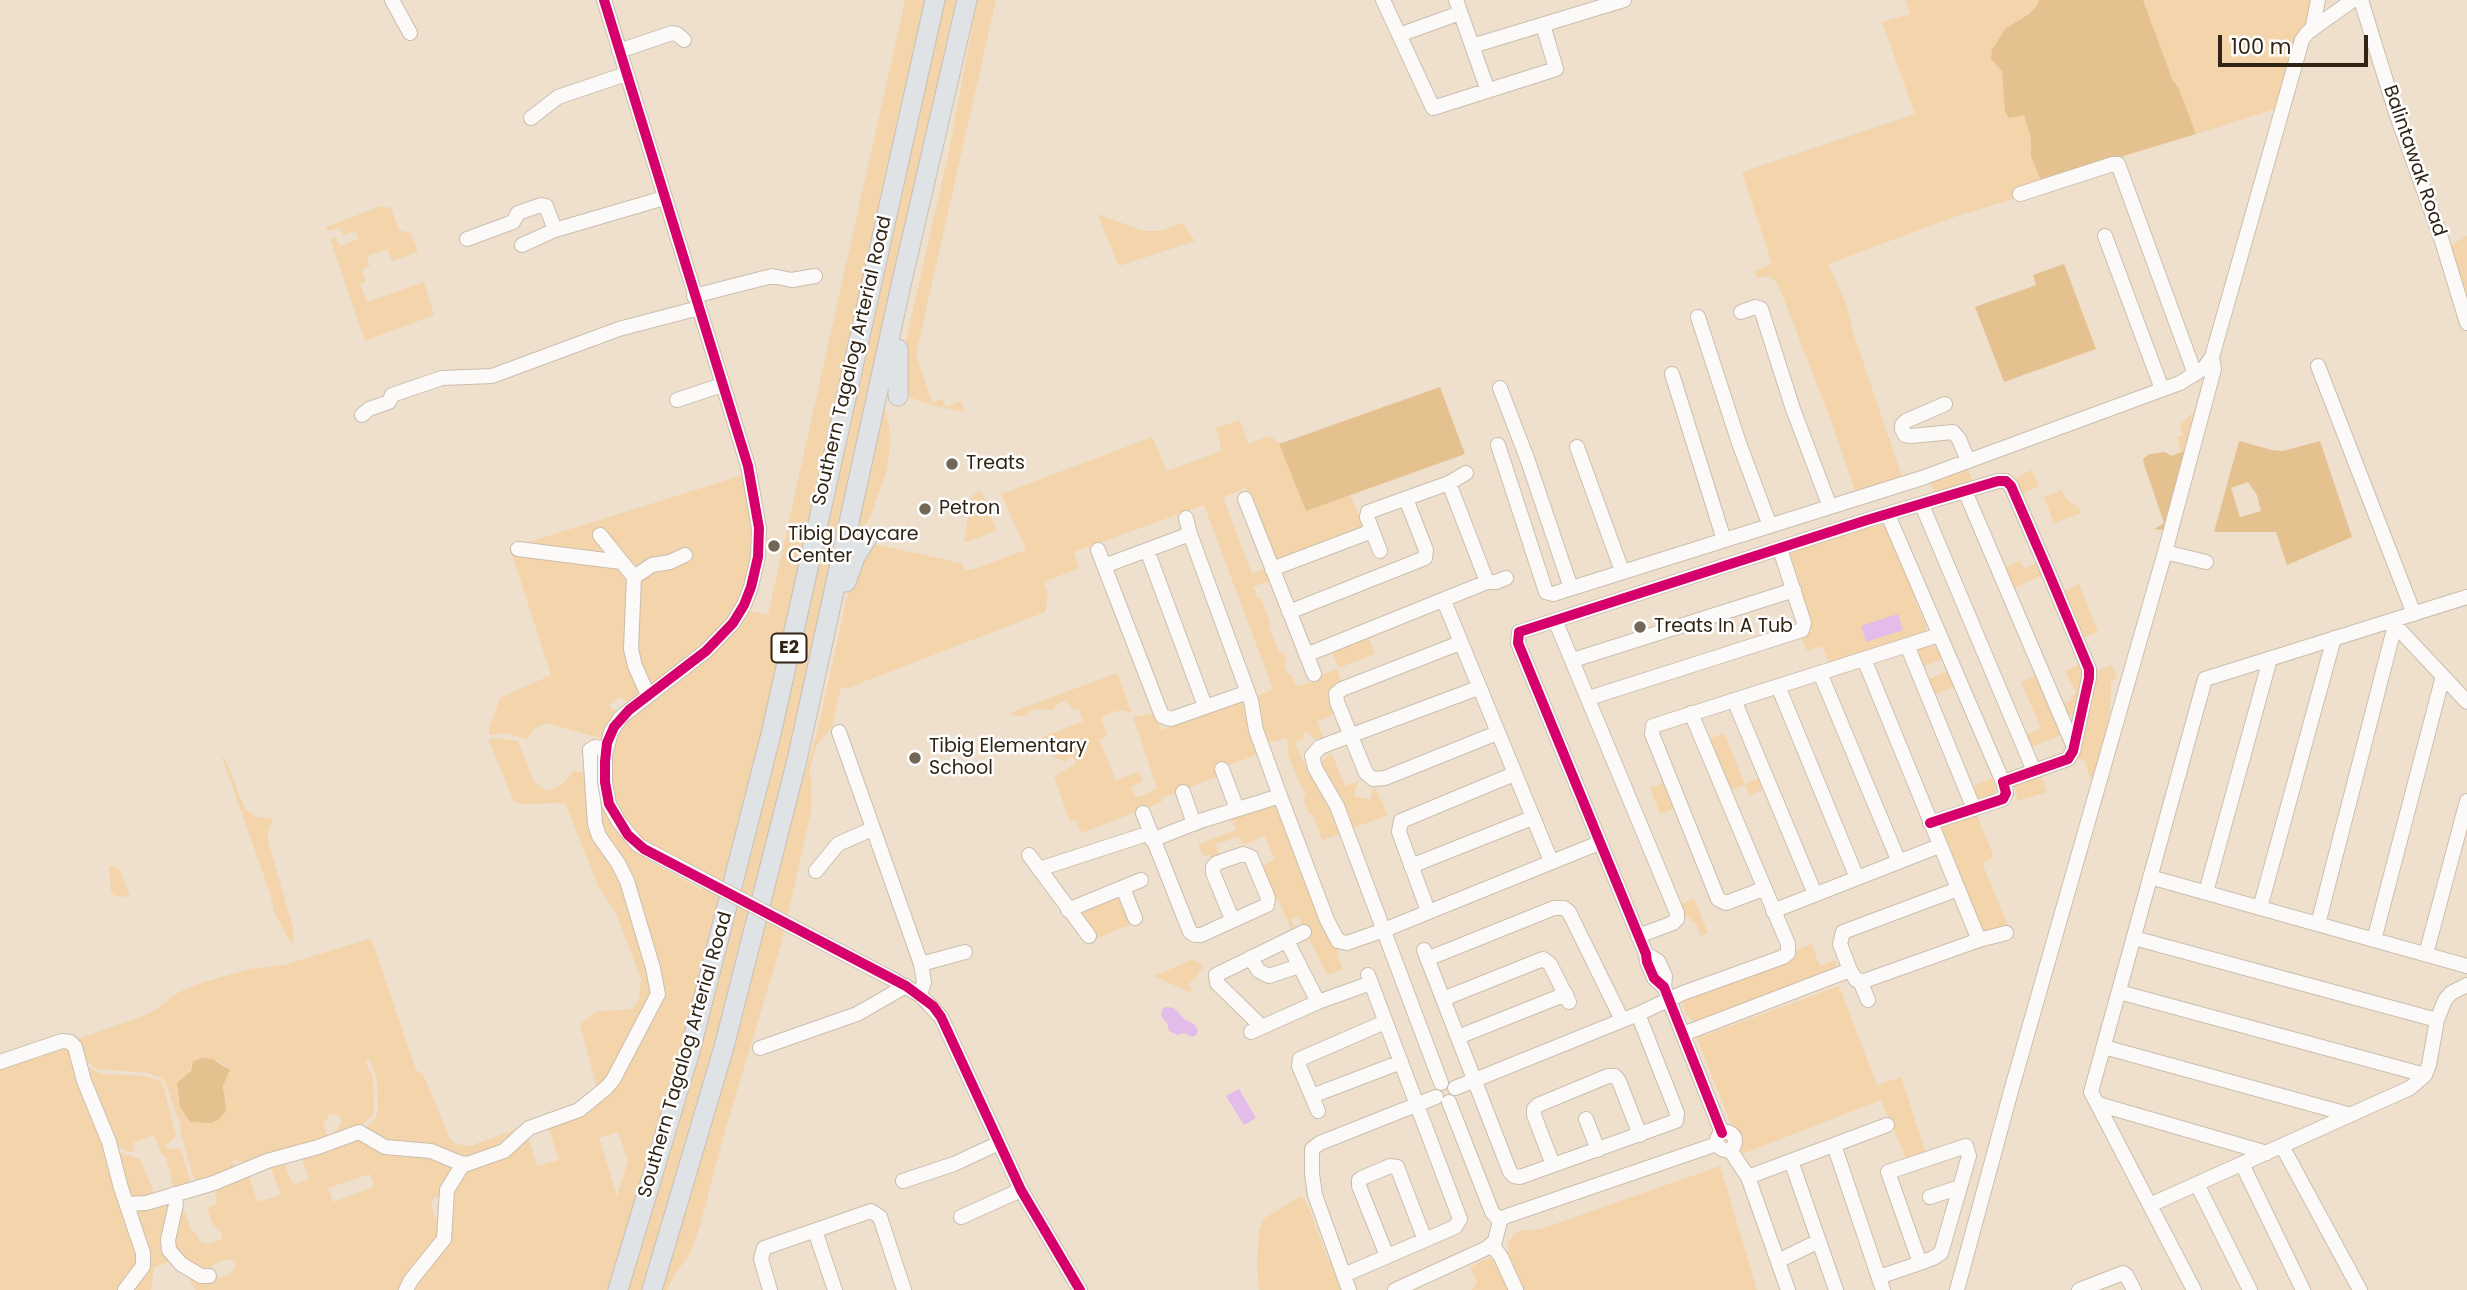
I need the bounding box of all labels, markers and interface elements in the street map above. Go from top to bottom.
scale bar [2222,21,2372,65]
text: 100 m [2231,32,2291,61]
street label: Balintawak Road [2377,82,2451,240]
street label: Southern Tagalog Arterial Road [809,214,897,508]
place label: Treats [966,453,1025,475]
marker: Treats [944,456,960,472]
place label: Petron [939,498,1000,520]
marker: Petron [917,501,933,517]
place label: Tibig Daycare Center [788,524,919,568]
marker: Tibig Daycare Center [766,538,782,554]
place label: Treats In A Tub [1654,616,1793,638]
marker: Treats In A Tub [1632,619,1648,635]
road number: E2 [772,634,806,662]
place label: Tibig Elementary School [929,736,1087,780]
marker: Tibig Elementary School [907,750,923,766]
street label: Southern Tagalog Arterial Road [634,909,738,1201]

